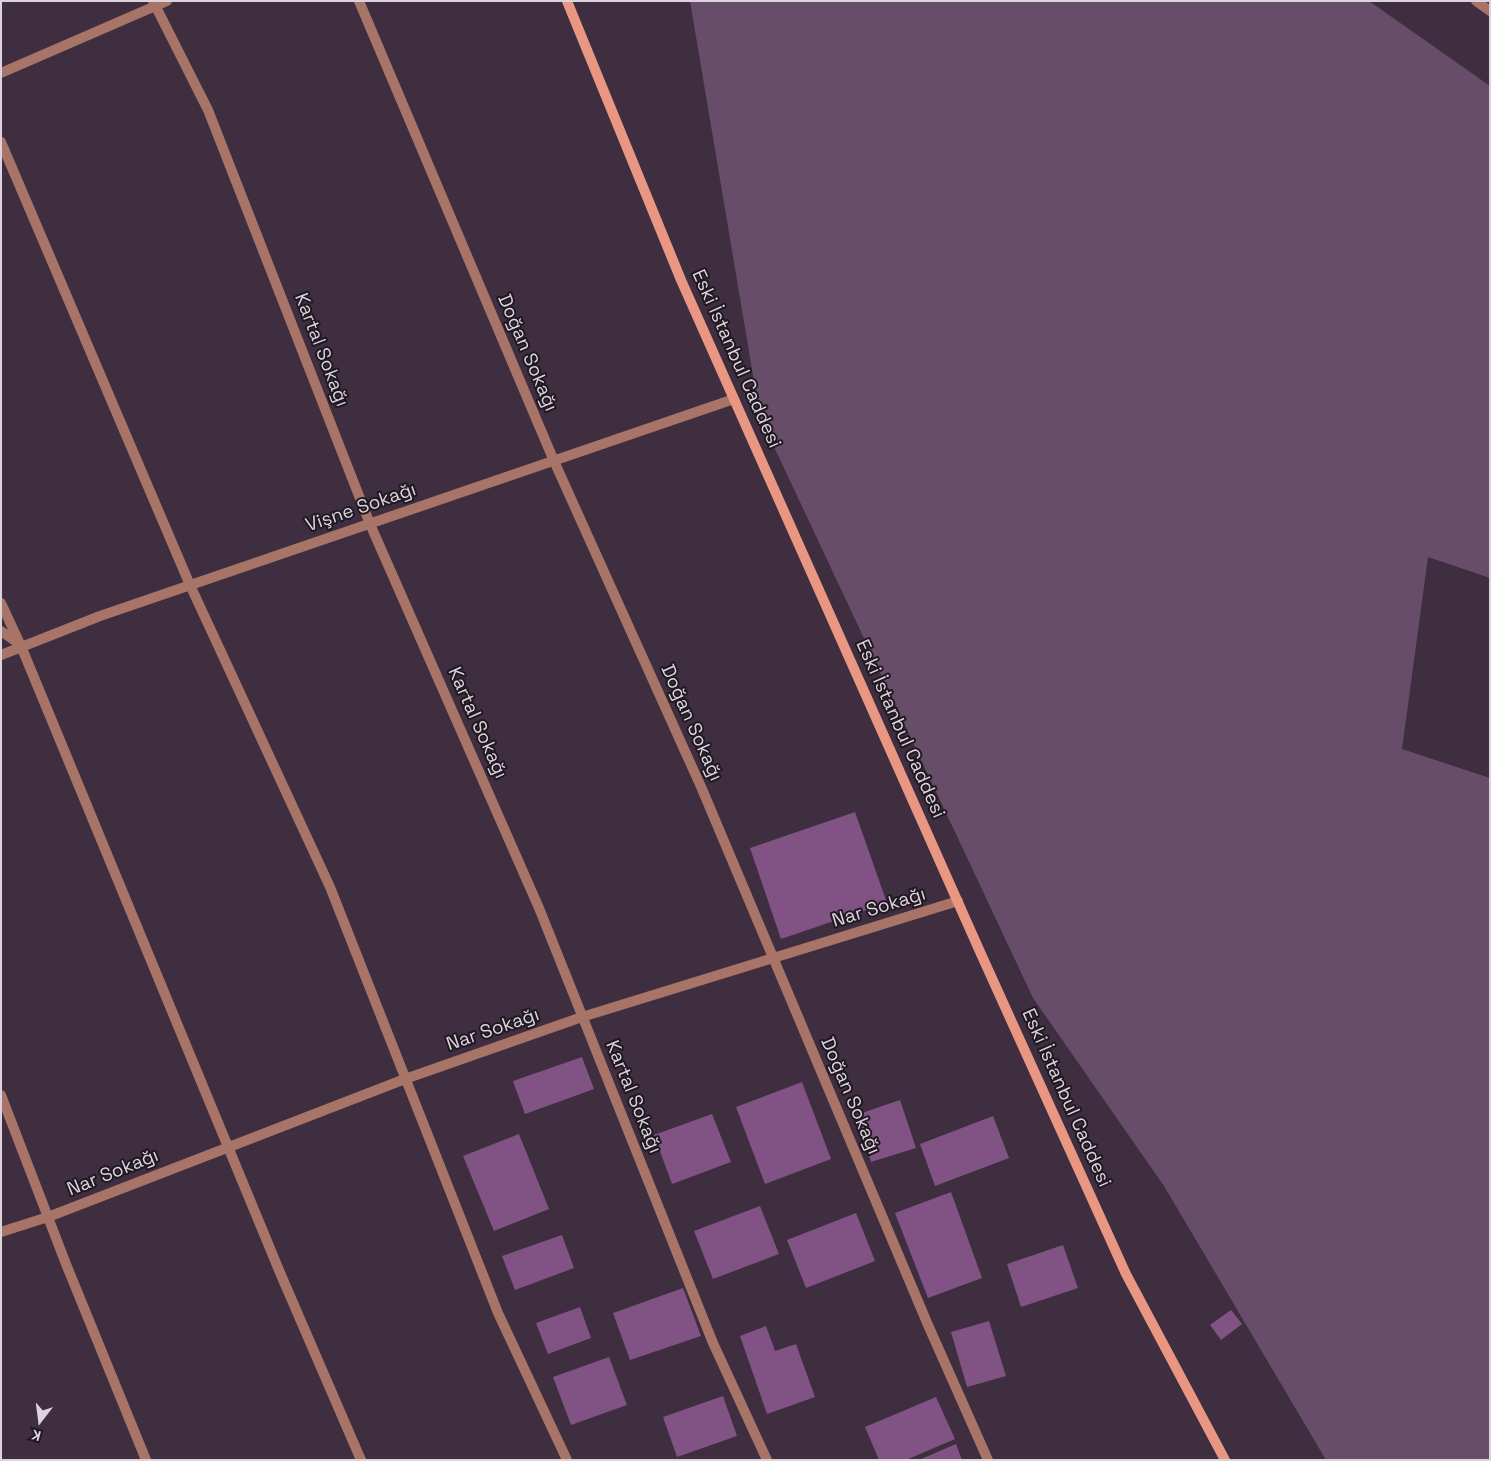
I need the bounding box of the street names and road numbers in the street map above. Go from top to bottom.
street label: Eski İstanbul Caddesi [686,266,786,452]
street label: Kartal Sokağı [289,290,353,410]
street label: Doğan Sokağı [492,291,562,415]
street label: Vişne Sokağı [303,478,419,538]
street label: Eski İstanbul Caddesi [850,636,950,822]
street label: Doğan Sokağı [655,661,727,785]
street label: Kartal Sokağı [442,664,512,782]
street label: Nar Sokağı [830,883,928,933]
street label: Nar Sokağı [444,1004,542,1056]
street label: Eski İstanbul Caddesi [1016,1005,1116,1191]
street label: Doğan Sokağı [815,1034,885,1158]
street label: Kartal Sokağı [600,1037,666,1157]
street label: Nar Sokağı [64,1144,162,1202]

